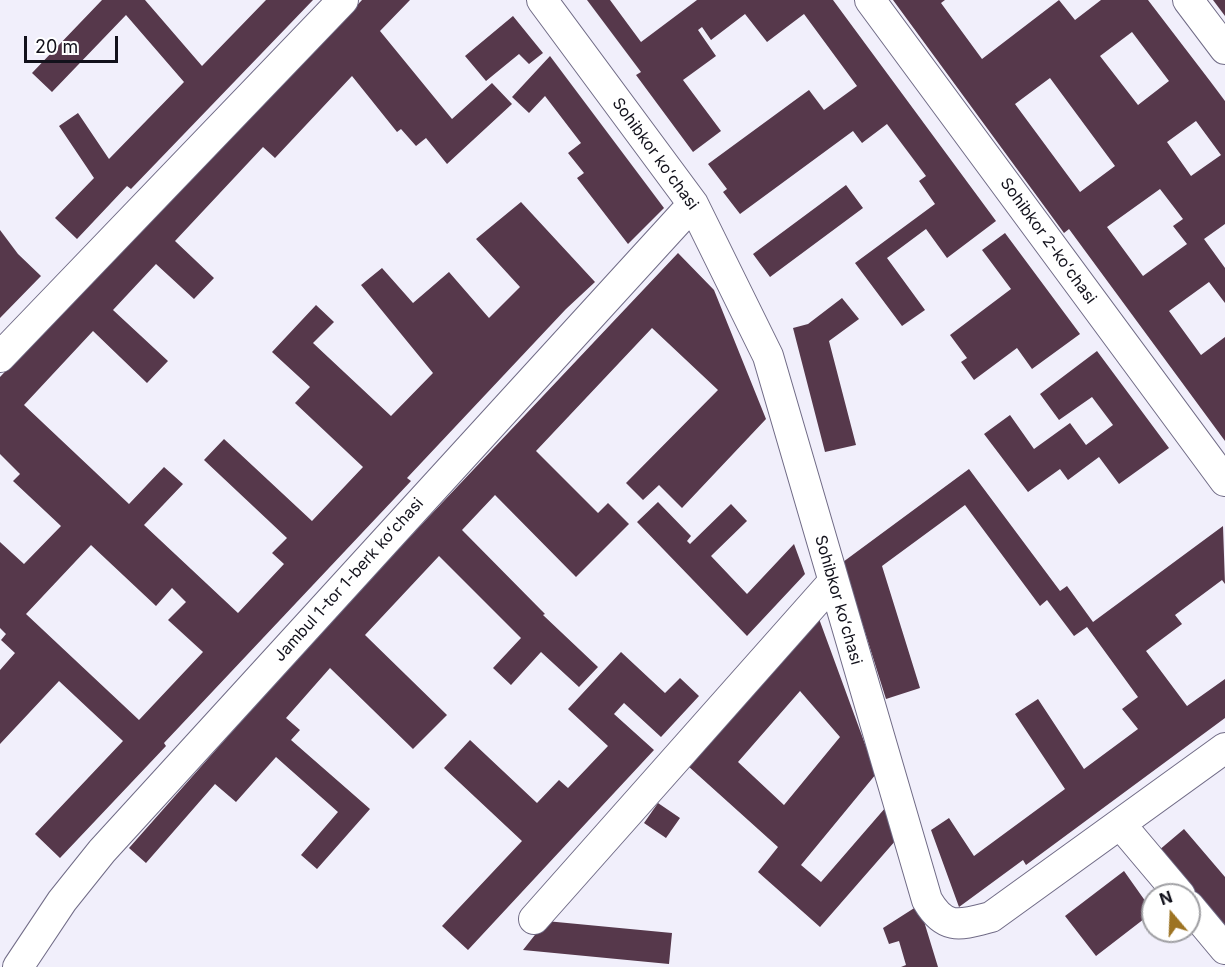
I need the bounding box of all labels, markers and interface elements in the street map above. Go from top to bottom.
scale bar [27,24,122,62]
text: 20 m [35,36,78,57]
street label: Sohibkor koʻchasi [608,94,702,214]
street label: Sohibkor 2-koʻchasi [996,174,1100,308]
street label: Jambul 1-tor 1-berk koʻchasi [270,494,428,666]
street label: Sohibkor koʻchasi [810,533,866,667]
north arrow [1141,883,1201,943]
text: N [1157,886,1175,909]

